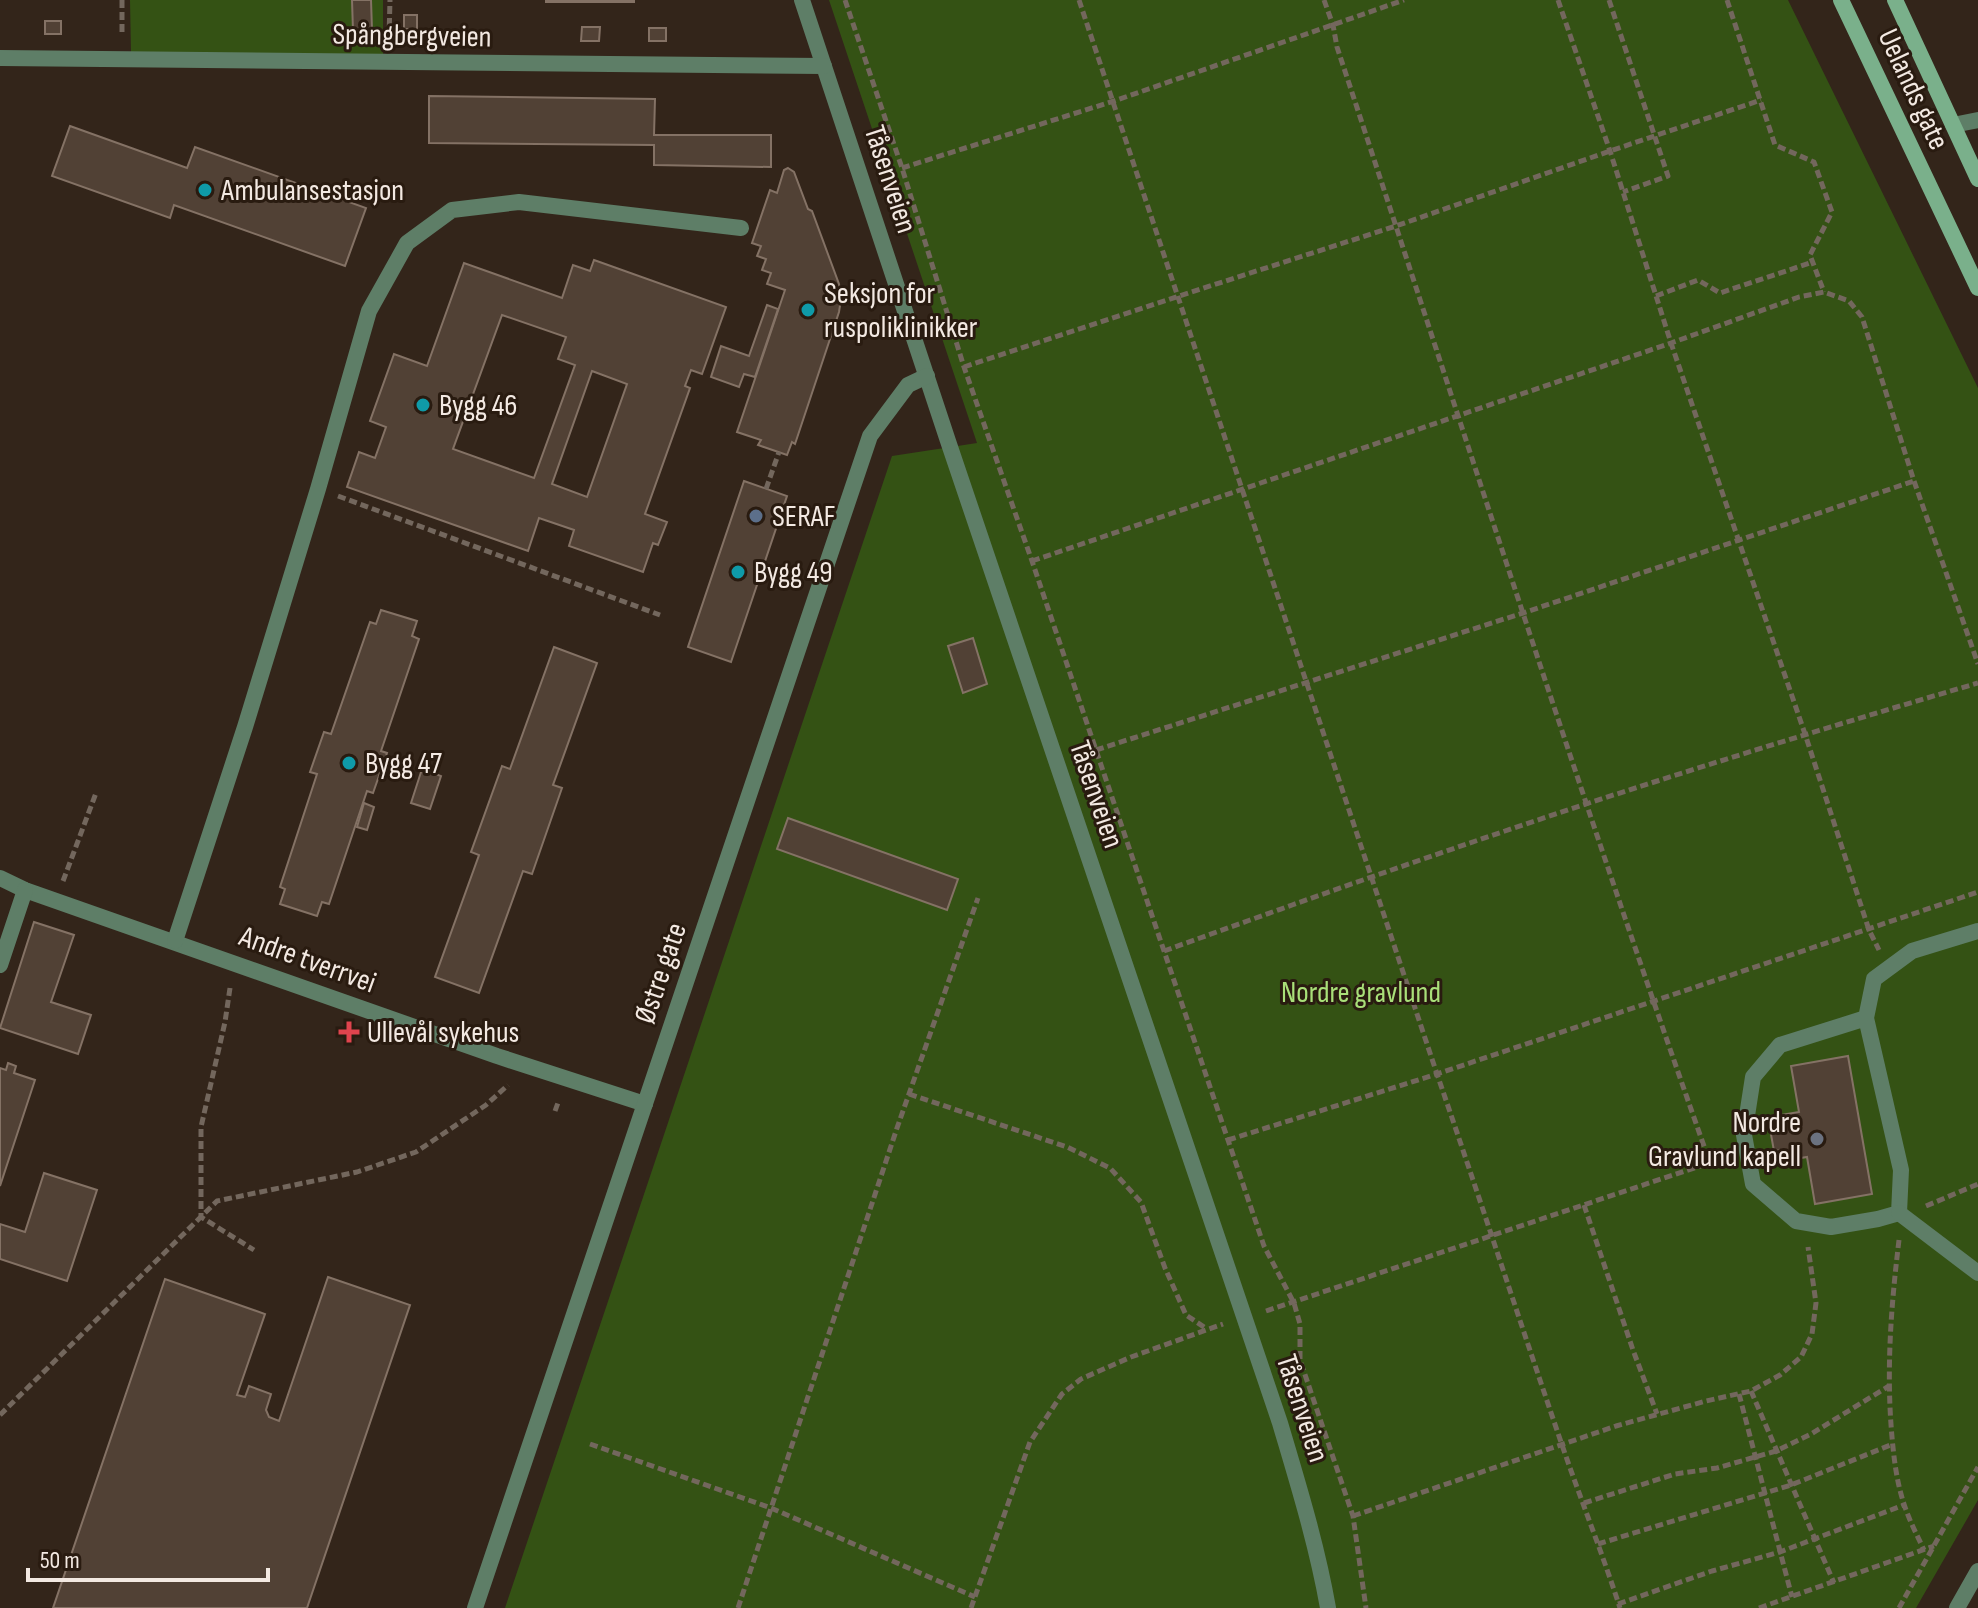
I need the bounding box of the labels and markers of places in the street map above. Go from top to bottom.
place label: Ambulansestasjon [220,173,404,209]
marker: Ambulansestasjon [196,181,214,199]
place label: Seksjon for ruspoliklinikker [824,276,978,346]
marker: Seksjon for ruspoliklinikker [799,301,817,319]
place label: Bygg 46 [439,388,517,424]
marker: Bygg 46 [414,396,432,414]
place label: SERAF [772,499,835,535]
marker: SERAF [747,507,765,525]
place label: Bygg 49 [754,555,833,591]
marker: Bygg 49 [729,563,747,581]
place label: Bygg 47 [365,746,442,782]
marker: Bygg 47 [340,754,358,772]
place label: Ullevål sykehus [367,1015,519,1051]
marker: Ullevål sykehus [338,1021,360,1043]
place label: Nordre Gravlund kapell [1648,1105,1801,1175]
marker: Nordre Gravlund kapell [1808,1130,1826,1148]

